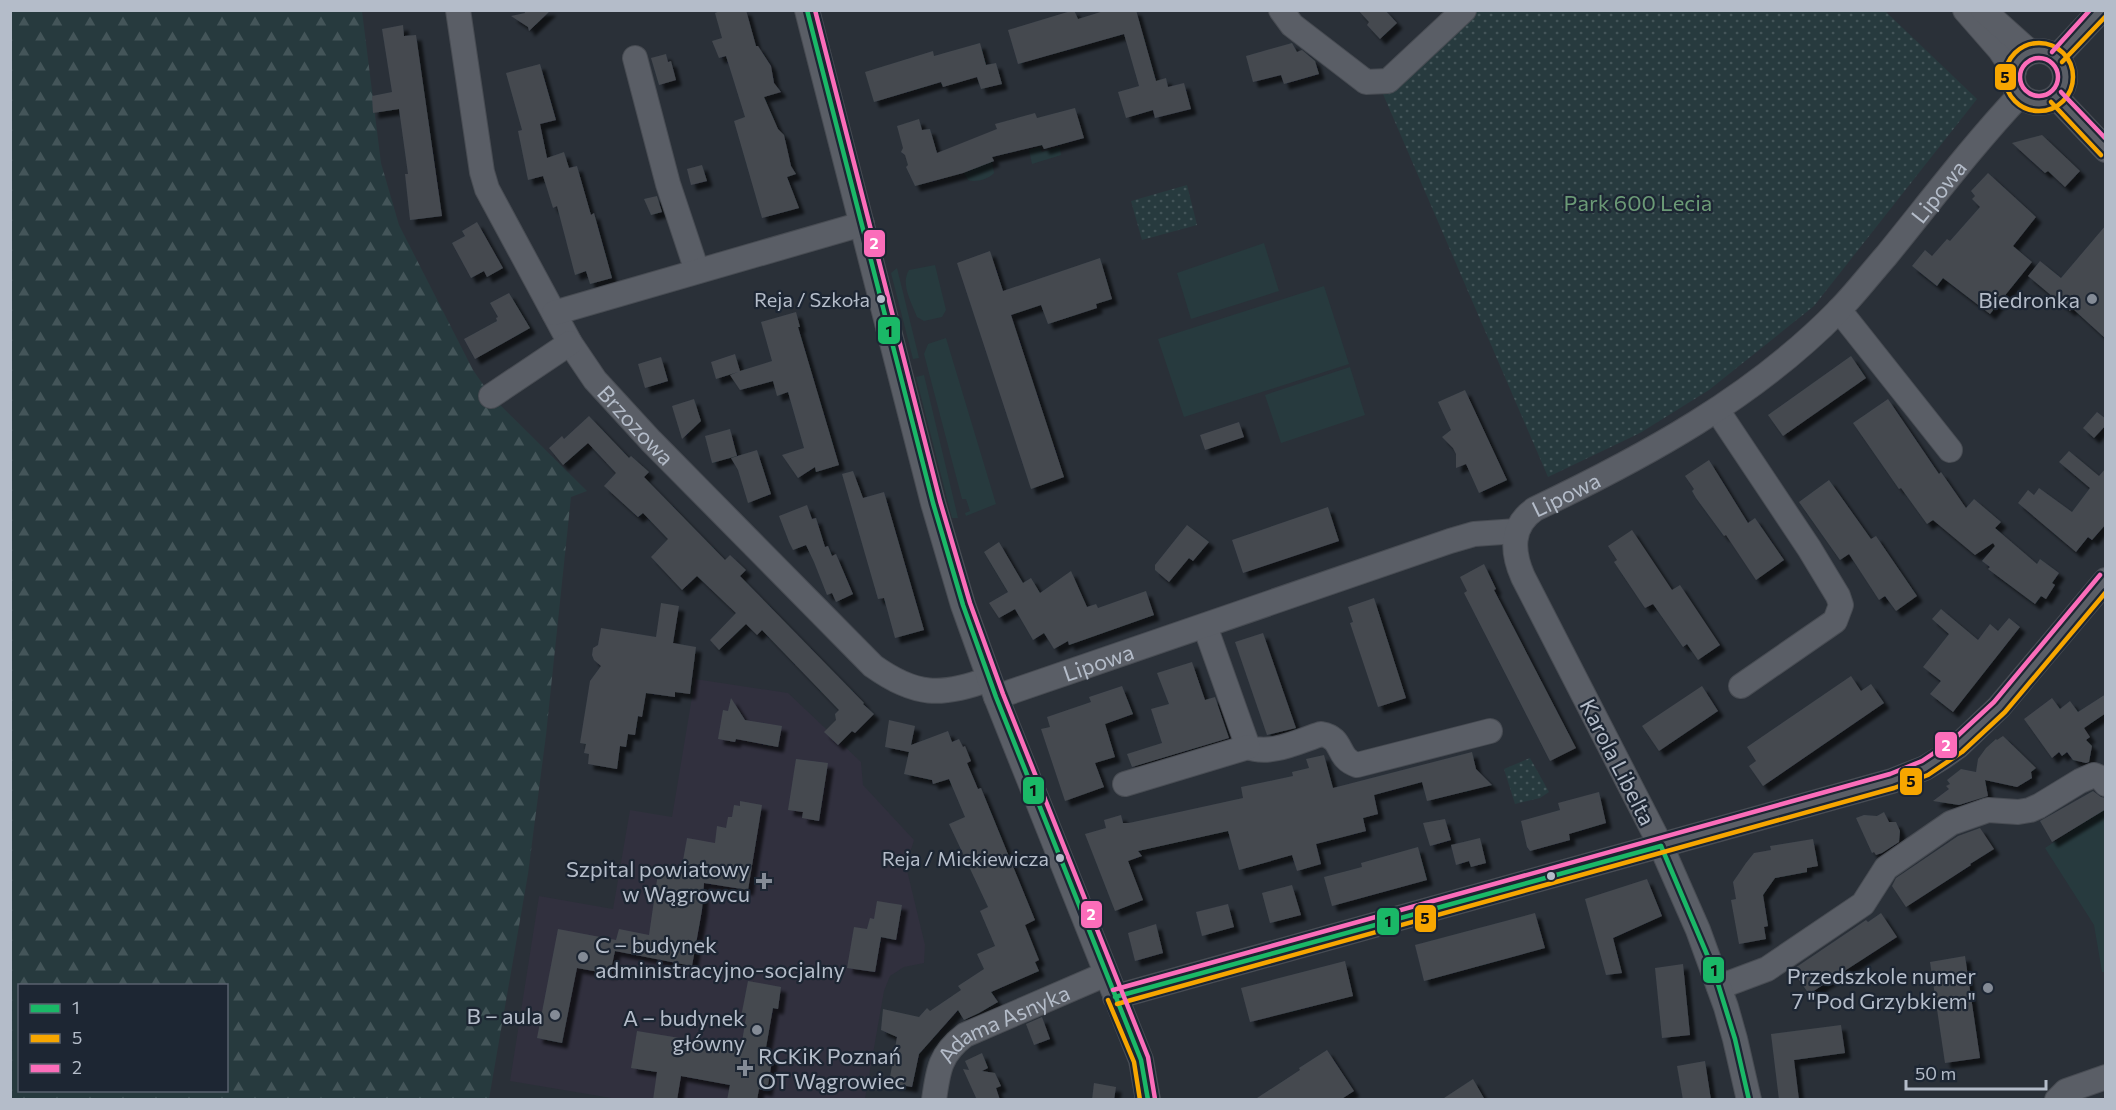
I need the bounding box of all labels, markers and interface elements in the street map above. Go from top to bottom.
line badge: 5 [1994,63,2017,91]
text: 5 [2000,67,2010,86]
street label: Lipowa [1905,154,1972,228]
park label: Park 600 Lecia [1564,189,1712,216]
line badge: 2 [863,229,886,258]
text: 2 [869,233,879,252]
place label: Biedronka [1978,286,2080,313]
place label: Reja / Szkoła [754,287,870,311]
marker: Biedronka [2085,292,2099,306]
marker: Reja / Szkoła [875,293,887,305]
line badge: 1 [877,316,901,345]
text: 1 [885,321,893,340]
street label: Brzozowa [593,379,680,470]
street label: Lipowa [1527,466,1604,522]
street label: Lipowa [1059,637,1137,687]
street label: Karola Libelta [1575,694,1661,830]
line badge: 2 [1934,731,1958,759]
text: 2 [1941,735,1951,754]
line badge: 5 [1899,767,1923,796]
text: 5 [1906,771,1916,790]
line badge: 1 [1022,776,1045,805]
text: 1 [1029,780,1037,799]
place label: Reja / Mickiewicza [882,846,1049,870]
marker: Reja / Mickiewicza [1054,852,1066,864]
place label: Szpital powiatowy w Wągrowcu [566,855,750,907]
unlabelled marker [1545,870,1557,882]
marker: Szpital powiatowy w Wągrowcu [755,872,773,890]
line badge: 2 [1080,900,1103,929]
text: 2 [1086,904,1096,923]
line badge: 5 [1414,904,1437,933]
line badge: 1 [1376,907,1400,936]
text: 5 [1420,908,1430,927]
text: 1 [1384,911,1392,930]
place label: C – budynek administracyjno-socjalny [595,931,845,983]
marker: C – budynek administracyjno-socjalny [576,950,590,964]
line badge: 1 [1702,956,1725,984]
text: 1 [1710,960,1718,979]
place label: Przedszkole numer 7 "Pod Grzybkiem" [1787,962,1976,1014]
street label: Adama Asnyka [931,978,1074,1067]
marker: Przedszkole numer 7 "Pod Grzybkiem" [1981,981,1995,995]
legend [18,984,228,1092]
text: 1 [72,996,80,1018]
place label: B – aula [467,1002,543,1029]
place label: A – budynek główny [623,1004,745,1056]
marker: B – aula [548,1008,562,1022]
marker: A – budynek główny [750,1023,764,1037]
text: 5 [72,1026,82,1048]
place label: RCKiK Poznań OT Wągrowiec [758,1042,905,1094]
scale bar [1906,1053,2046,1091]
text: 2 [72,1056,82,1078]
marker: RCKiK Poznań OT Wągrowiec [736,1059,754,1077]
text: 50 m [1915,1062,1956,1084]

